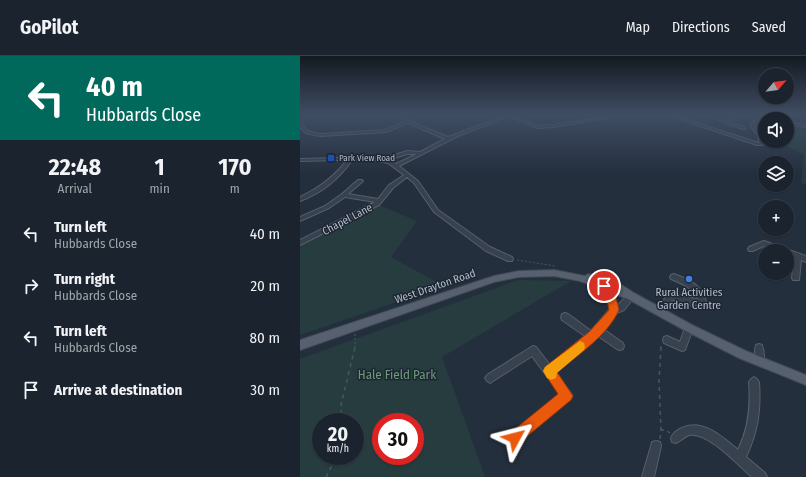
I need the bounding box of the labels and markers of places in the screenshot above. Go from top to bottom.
marker: Park View Road [326,153,336,163]
place label: Park View Road [339,153,395,163]
pin [587,269,621,303]
marker: Rural Activities Garden Centre [684,274,694,284]
place label: Rural Activities Garden Centre [655,286,723,312]

